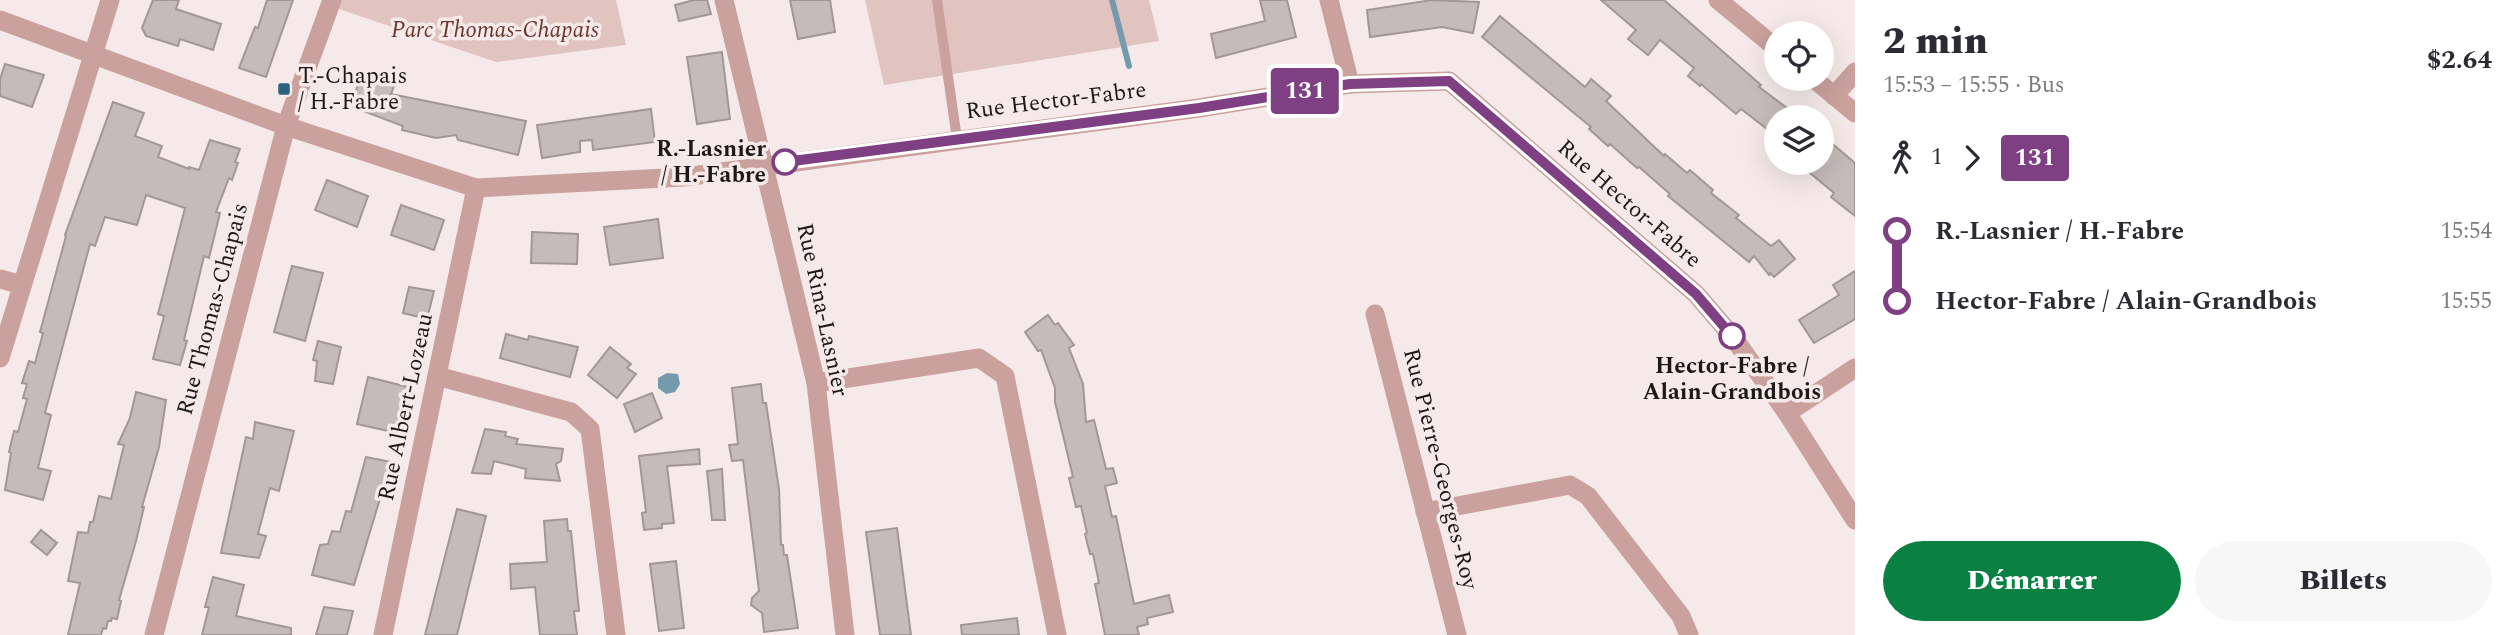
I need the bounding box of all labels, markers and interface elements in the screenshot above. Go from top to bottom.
park label: Parc Thomas-Chapais [391,13,599,48]
text: 2 min [1883,13,1988,71]
map controls [1764,21,1834,175]
button: locate [1764,21,1834,91]
text: $2.64 [2427,40,2492,80]
place label: T.-Chapais / H.-Fabre [298,59,407,120]
line badge: 131 [1265,68,1345,114]
text: 15:53 – 15:55 · Bus [1883,68,2065,103]
street label: Rue Hector-Fabre [964,73,1148,129]
text: 131 [1285,73,1325,109]
marker: T.-Chapais / H.-Fabre [276,81,292,97]
button: layers [1764,105,1834,175]
street label: Rue Hector-Fabre [1549,131,1709,277]
place label: R.-Lasnier / H.-Fabre [656,132,766,193]
icon: walk [1883,139,1921,177]
icon: forward [1953,139,1991,177]
text: 1 [1931,140,1943,175]
text: 131 [2015,140,2055,176]
marker: R.-Lasnier / H.-Fabre [772,149,798,175]
street label: Rue Thomas-Chapais [168,199,258,419]
text: R.-Lasnier / H.-Fabre [1935,211,2184,251]
text: 15:54 [2440,214,2492,249]
street label: Rue Rina-Lasnier [787,220,857,400]
text: Hector-Fabre / Alain-Grandbois [1935,281,2317,321]
text: 15:55 [2440,284,2492,319]
street label: Rue Albert-Lozeau [369,310,443,504]
marker: Hector-Fabre / Alain-Grandbois [1719,323,1745,349]
street label: Rue Pierre-Georges-Roy [1393,345,1487,594]
place label: Hector-Fabre / Alain-Grandbois [1643,349,1821,410]
button: Démarrer [1883,541,2181,621]
button: Billets [2195,541,2492,621]

